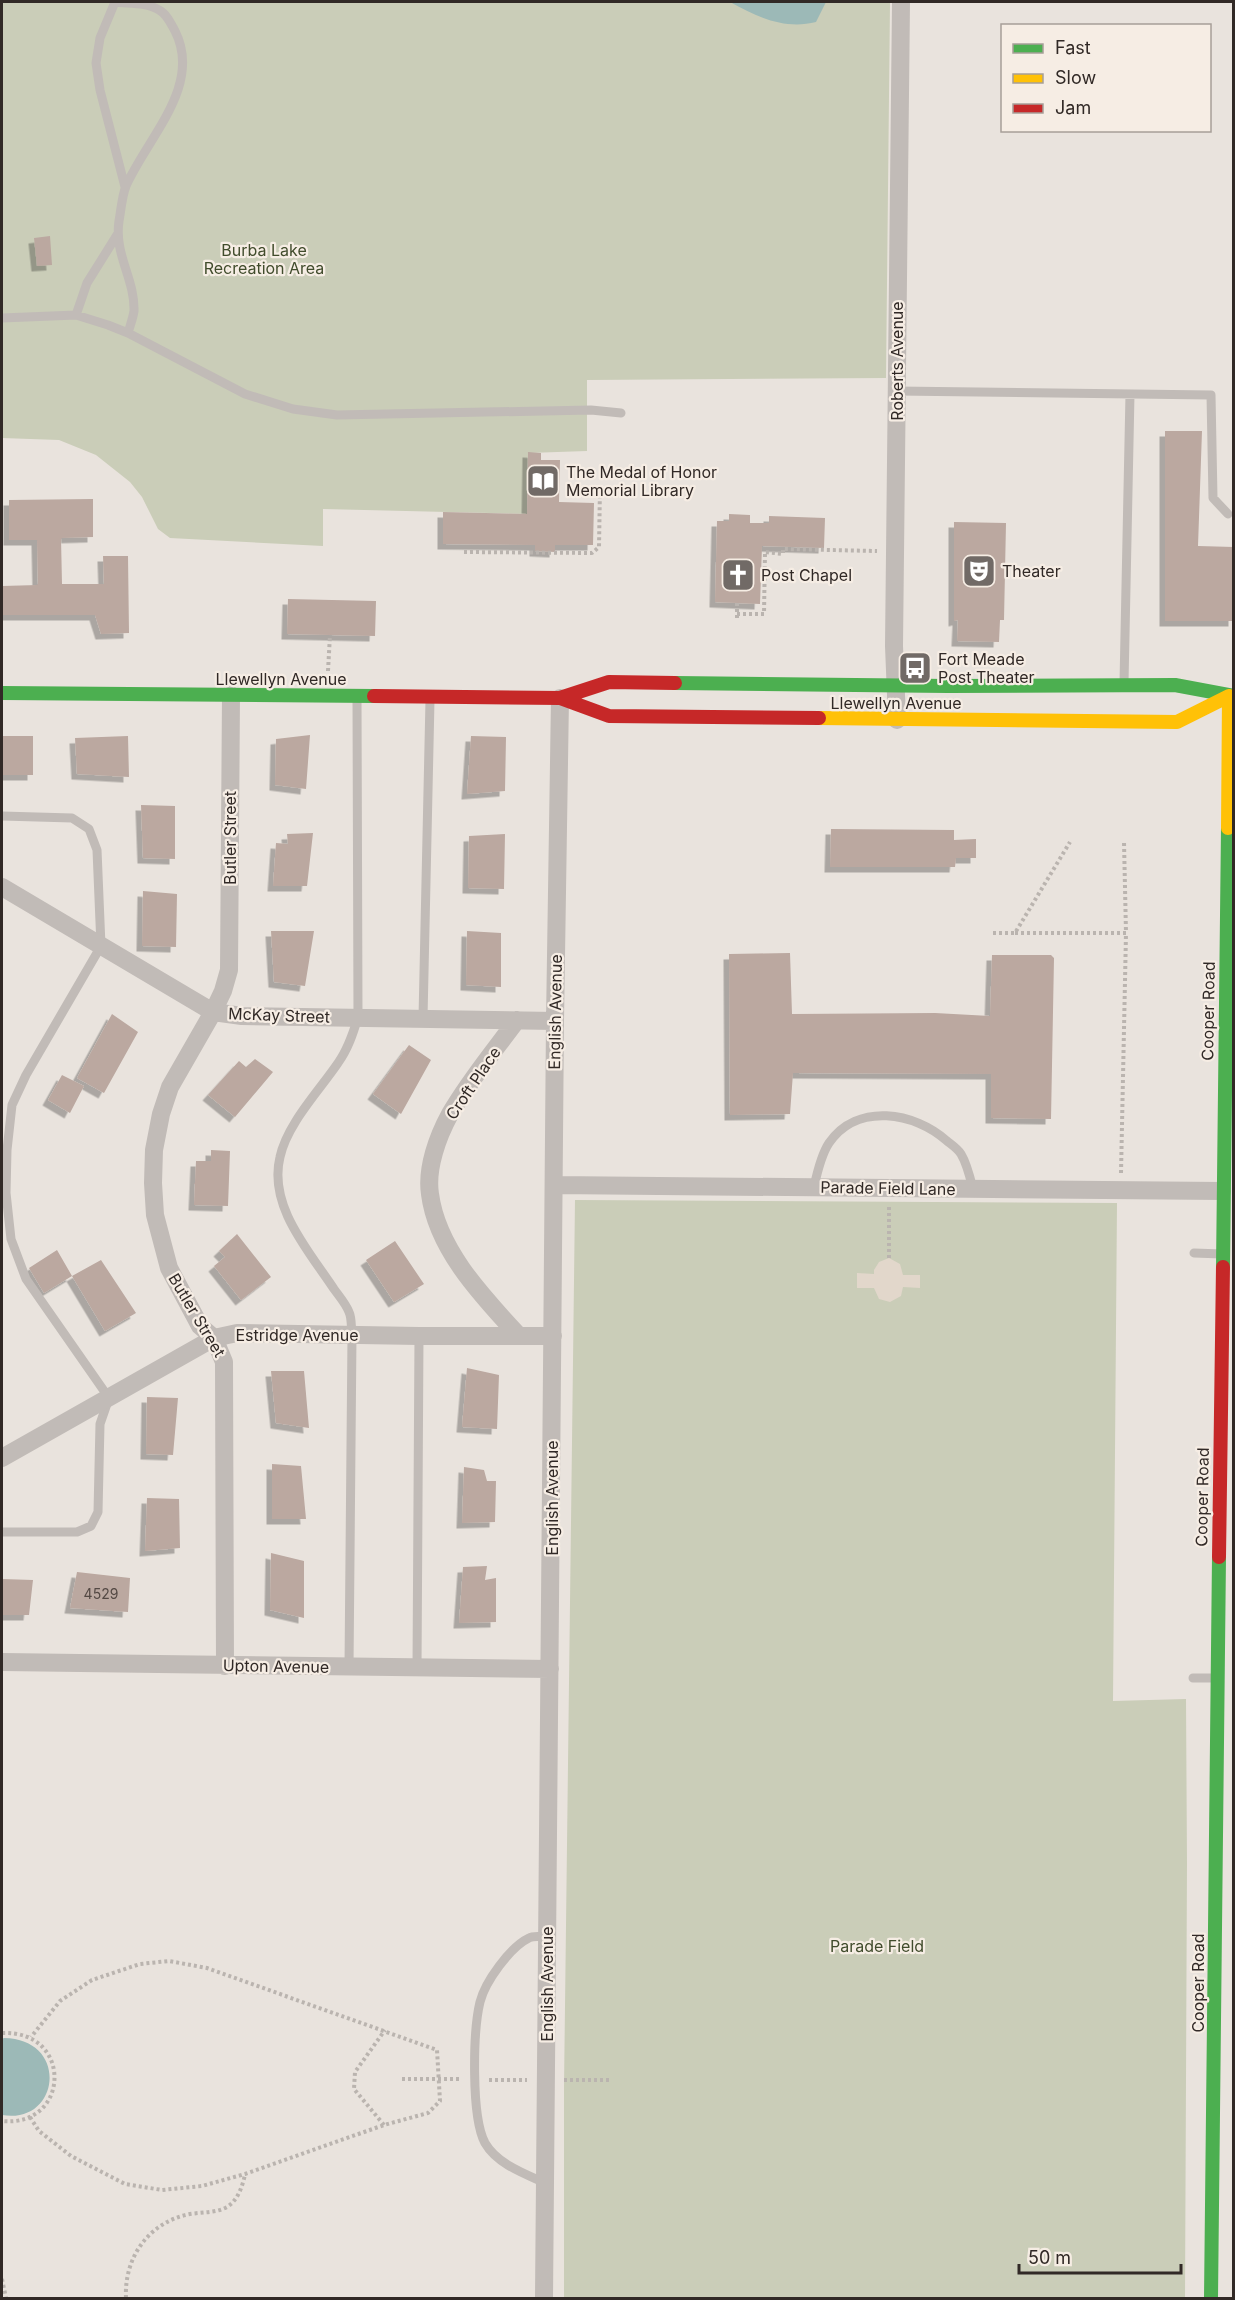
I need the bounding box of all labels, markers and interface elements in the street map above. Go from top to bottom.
legend [1001,24,1211,132]
text: Fast [1055,37,1091,58]
text: Slow [1055,67,1096,88]
text: Jam [1055,97,1091,118]
park label: Burba Lake Recreation Area [204,240,324,278]
street label: Roberts Avenue [887,301,907,421]
place label: The Medal of Honor Memorial Library [566,462,717,500]
library icon: The Medal of Honor Memorial Library [525,463,561,499]
theatre icon: Theater [961,553,997,589]
church icon: Post Chapel [720,557,756,593]
place label: Theater [1002,561,1061,581]
place label: Post Chapel [761,565,852,585]
place label: Fort Meade Post Theater [938,649,1035,687]
bus stop icon: Fort Meade Post Theater [897,650,933,686]
street label: Llewellyn Avenue [215,669,347,689]
street label: Llewellyn Avenue [830,693,962,713]
street label: Butler Street [220,791,240,885]
street label: English Avenue [544,954,566,1070]
street label: Cooper Road [1197,961,1219,1061]
street label: McKay Street [228,1003,330,1027]
street label: Croft Place [441,1043,505,1123]
street label: Parade Field Lane [820,1177,956,1199]
street label: Butler Street [164,1270,230,1360]
street label: Estridge Avenue [235,1325,359,1345]
street label: English Avenue [542,1440,562,1556]
street label: Cooper Road [1191,1447,1213,1547]
house number: 4529 [84,1585,118,1602]
street label: Upton Avenue [223,1655,329,1677]
street label: English Avenue [537,1926,557,2042]
street label: Cooper Road [1188,1933,1208,2033]
park label: Parade Field [830,1936,924,1956]
scale bar [1019,2237,1181,2275]
text: 50 m [1028,2247,1071,2268]

